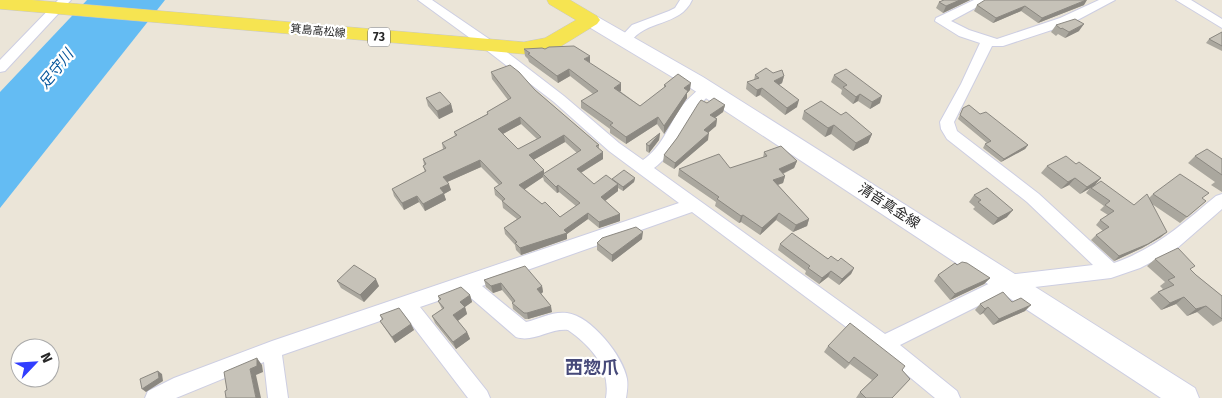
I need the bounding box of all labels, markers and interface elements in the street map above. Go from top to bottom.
street label: 箕島高松線 [290,22,346,40]
road number: 73 [368,28,390,46]
water label: 足守川 [35,44,78,92]
street label: 清音真金線 [855,180,923,232]
north arrow [10,338,60,388]
text: N [37,350,56,366]
district label: 西惣爪 [565,357,619,379]

